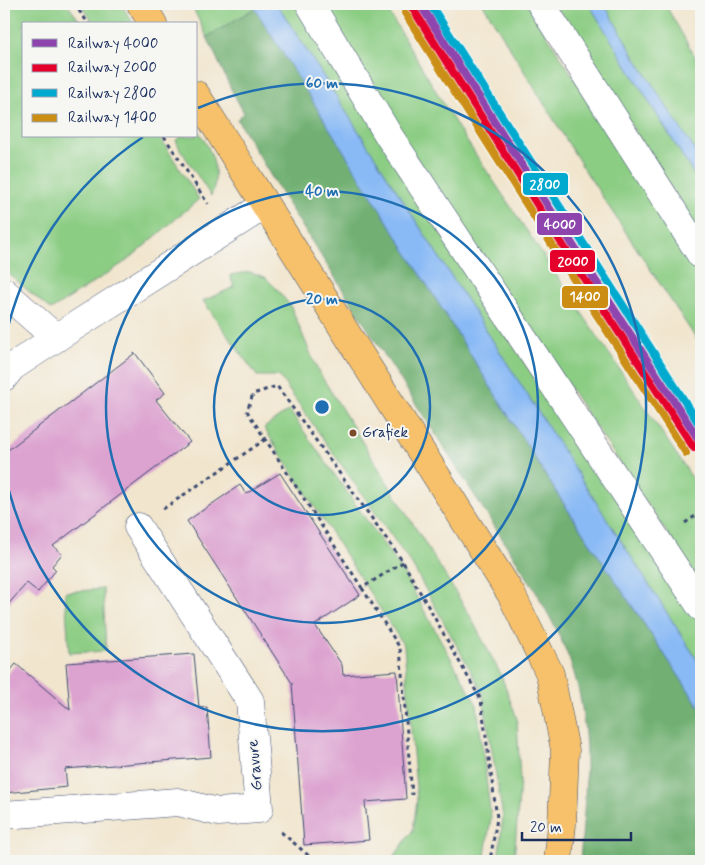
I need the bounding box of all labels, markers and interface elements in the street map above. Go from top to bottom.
legend [22,22,198,138]
text: Railway 4000 [68,34,158,54]
text: Railway 2000 [68,58,157,78]
text: 60 m [306,74,338,94]
text: Railway 2800 [68,84,157,104]
text: Railway 1400 [68,108,157,128]
line badge: 2800 [522,172,569,196]
text: 2800 [530,176,561,194]
text: 40 m [305,182,339,202]
line badge: 4000 [536,212,583,236]
text: 4000 [544,216,576,234]
line badge: 2000 [549,249,596,273]
text: 2000 [557,253,589,271]
line badge: 1400 [561,285,609,309]
text: 1400 [570,288,601,306]
text: 20 m [306,290,338,310]
centre of rings [313,398,331,416]
place label: Grafiek [362,423,409,443]
marker: Grafiek [348,428,358,438]
street label: Gravure [242,738,268,792]
scale bar [522,810,631,842]
text: 20 m [530,818,562,838]

